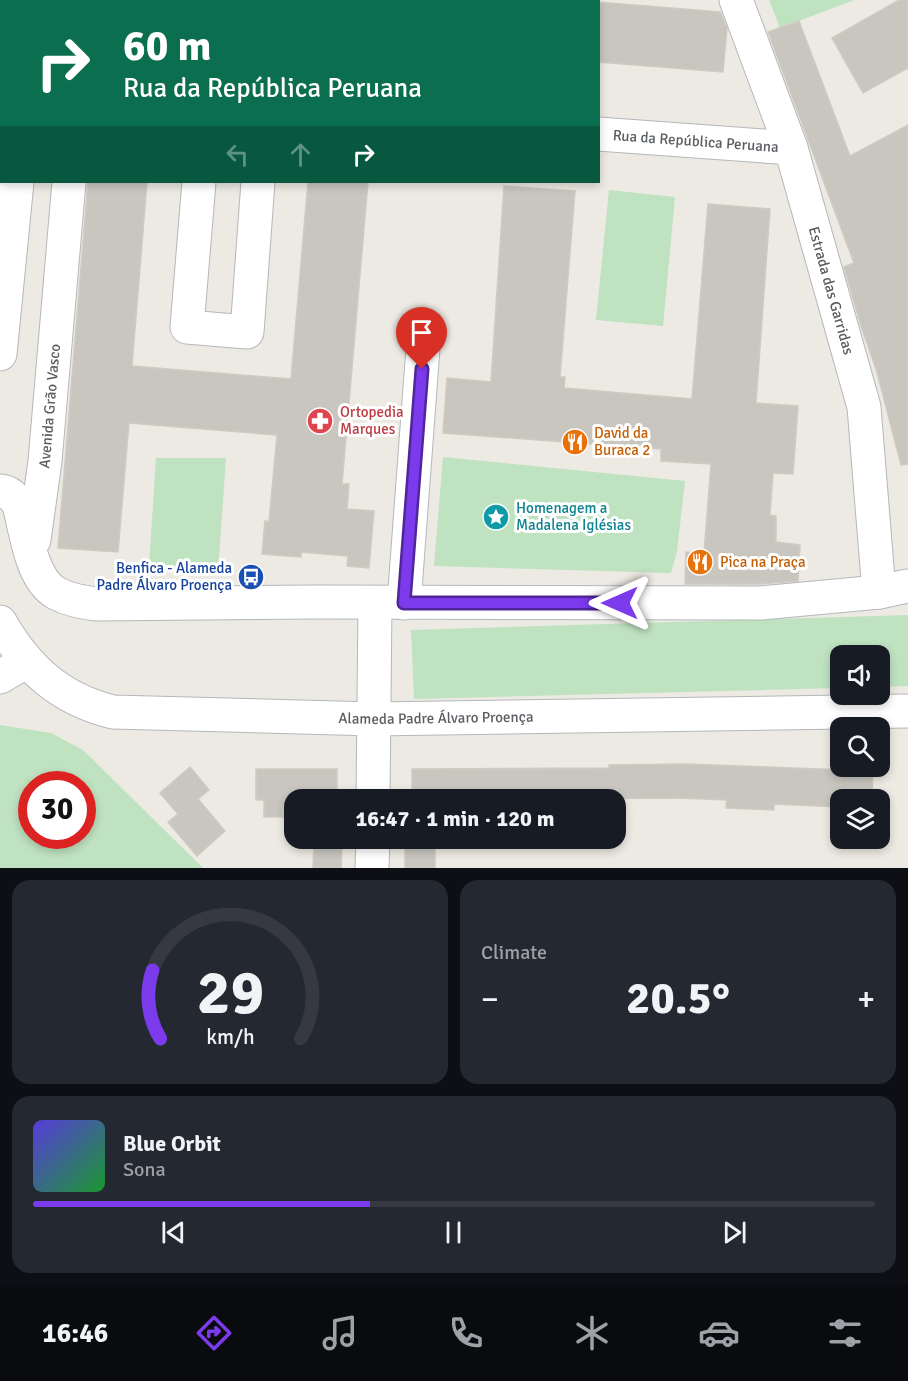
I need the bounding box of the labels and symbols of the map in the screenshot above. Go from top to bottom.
street label: Rua da República Peruana [612,126,779,156]
street label: Estrada das Garridas [805,224,858,357]
pin [396,307,447,369]
street label: Avenida Grão Vasco [35,343,64,469]
place label: Ortopedia Marques [340,403,404,438]
pharmacy icon: Ortopedia Marques [305,406,335,436]
place label: David da Buraca 2 [594,424,650,459]
restaurant icon: David da Buraca 2 [560,427,590,457]
place label: Homenagem a Madalena Iglésias [516,499,631,534]
place icon: Homenagem a Madalena Iglésias [481,502,511,532]
restaurant icon: Pica na Praça [685,547,715,577]
place label: Pica na Praça [720,553,806,571]
place label: Benfica - Alameda Padre Álvaro Proença [97,559,232,594]
bus stop icon: Benfica - Alameda Padre Álvaro Proença [236,562,266,592]
position arrow [588,571,652,635]
street label: Alameda Padre Álvaro Proença [338,708,534,728]
speed limit sign: 30 [18,771,96,849]

